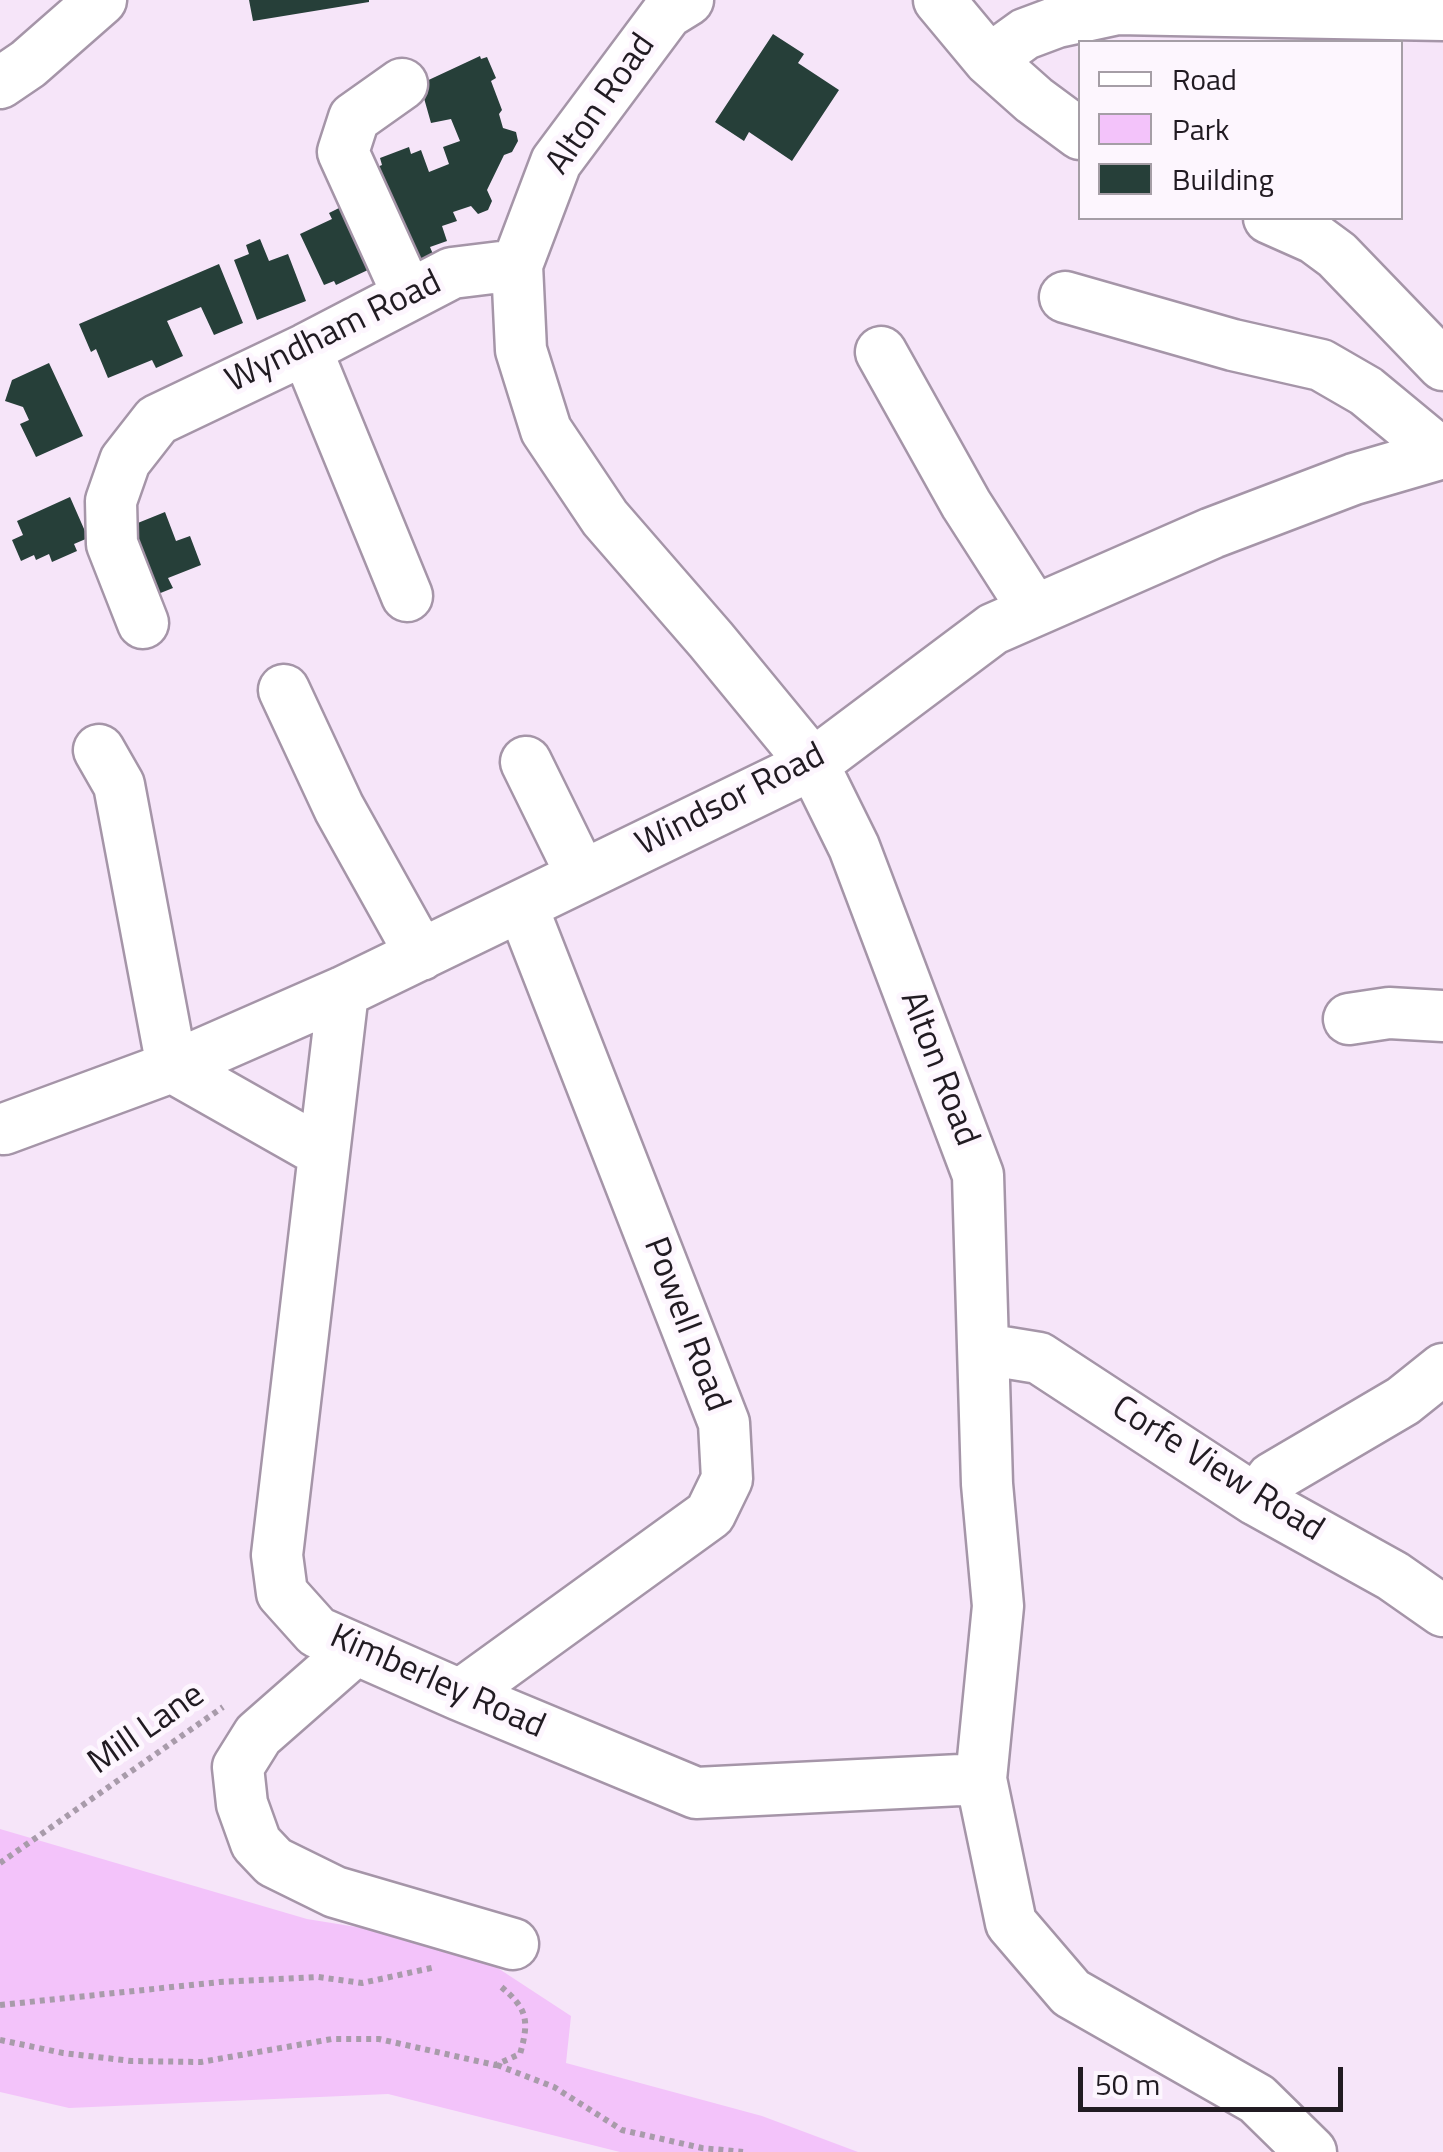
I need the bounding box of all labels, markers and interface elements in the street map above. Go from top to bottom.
street label: Alton Road [538,27,666,183]
legend [1078,40,1403,220]
text: Road [1172,56,1237,102]
text: Park [1172,106,1229,152]
text: Building [1172,156,1274,202]
street label: Wyndham Road [220,263,448,403]
street label: Windsor Road [630,735,832,867]
street label: Alton Road [889,986,987,1152]
street label: Powell Road [633,1232,737,1418]
street label: Corfe View Road [1103,1388,1331,1552]
street label: Kimberley Road [323,1617,551,1749]
street label: Mill Lane [81,1675,213,1785]
scale bar [1083,2047,1348,2109]
text: 50 m [1095,2061,1160,2107]

